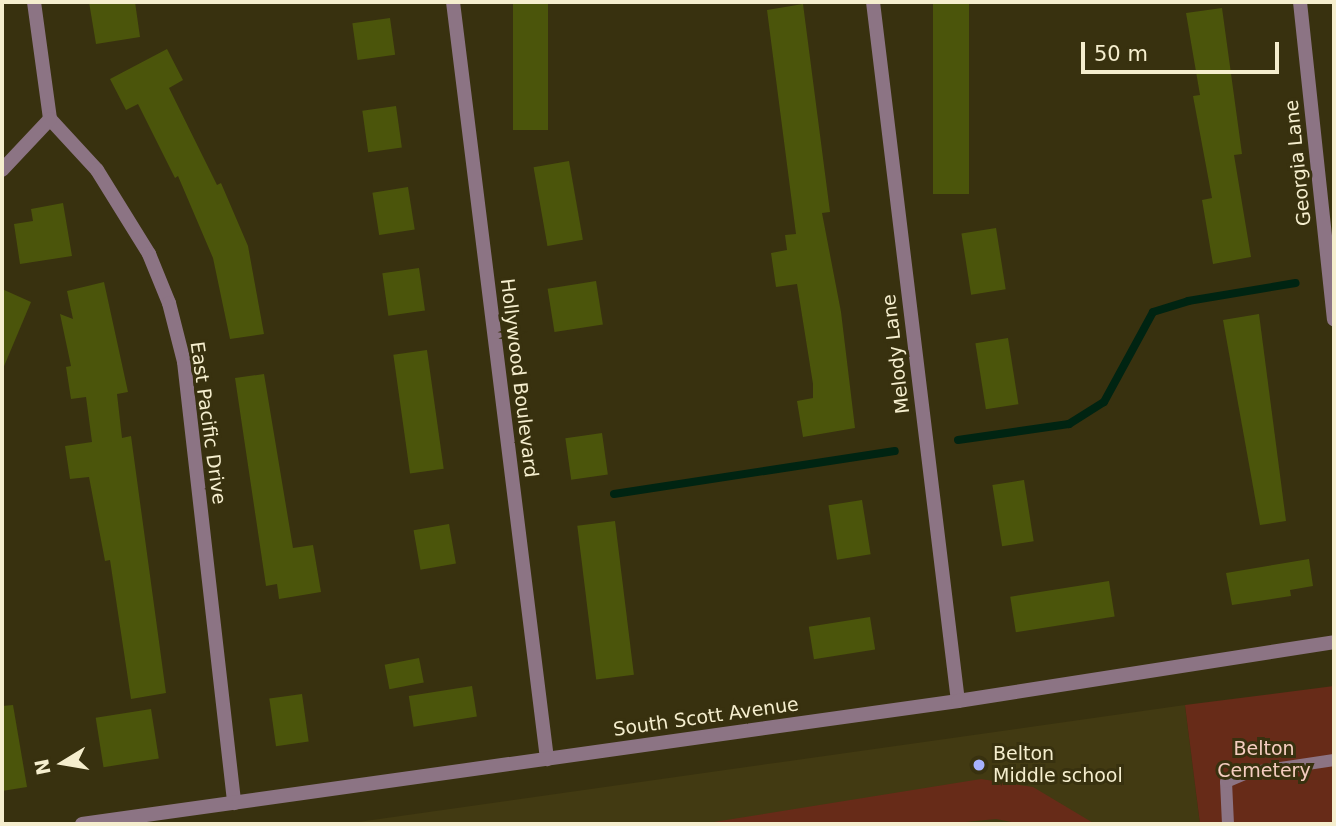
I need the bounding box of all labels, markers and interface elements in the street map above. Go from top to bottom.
scale bar [1084,28,1282,72]
text: 50 m [1094,42,1148,66]
street label: Georgia Lane [1280,99,1316,227]
street label: Hollywood Boulevard [495,277,543,479]
street label: Melody Lane [877,293,915,415]
street label: East Pacific Drive [185,340,231,506]
street label: South Scott Avenue [612,693,800,741]
north arrow [28,728,98,798]
park label: Belton Cemetery [1217,738,1311,782]
place label: Belton Middle school [993,743,1123,787]
text: N [30,757,55,777]
marker: Belton Middle school [971,757,987,773]

